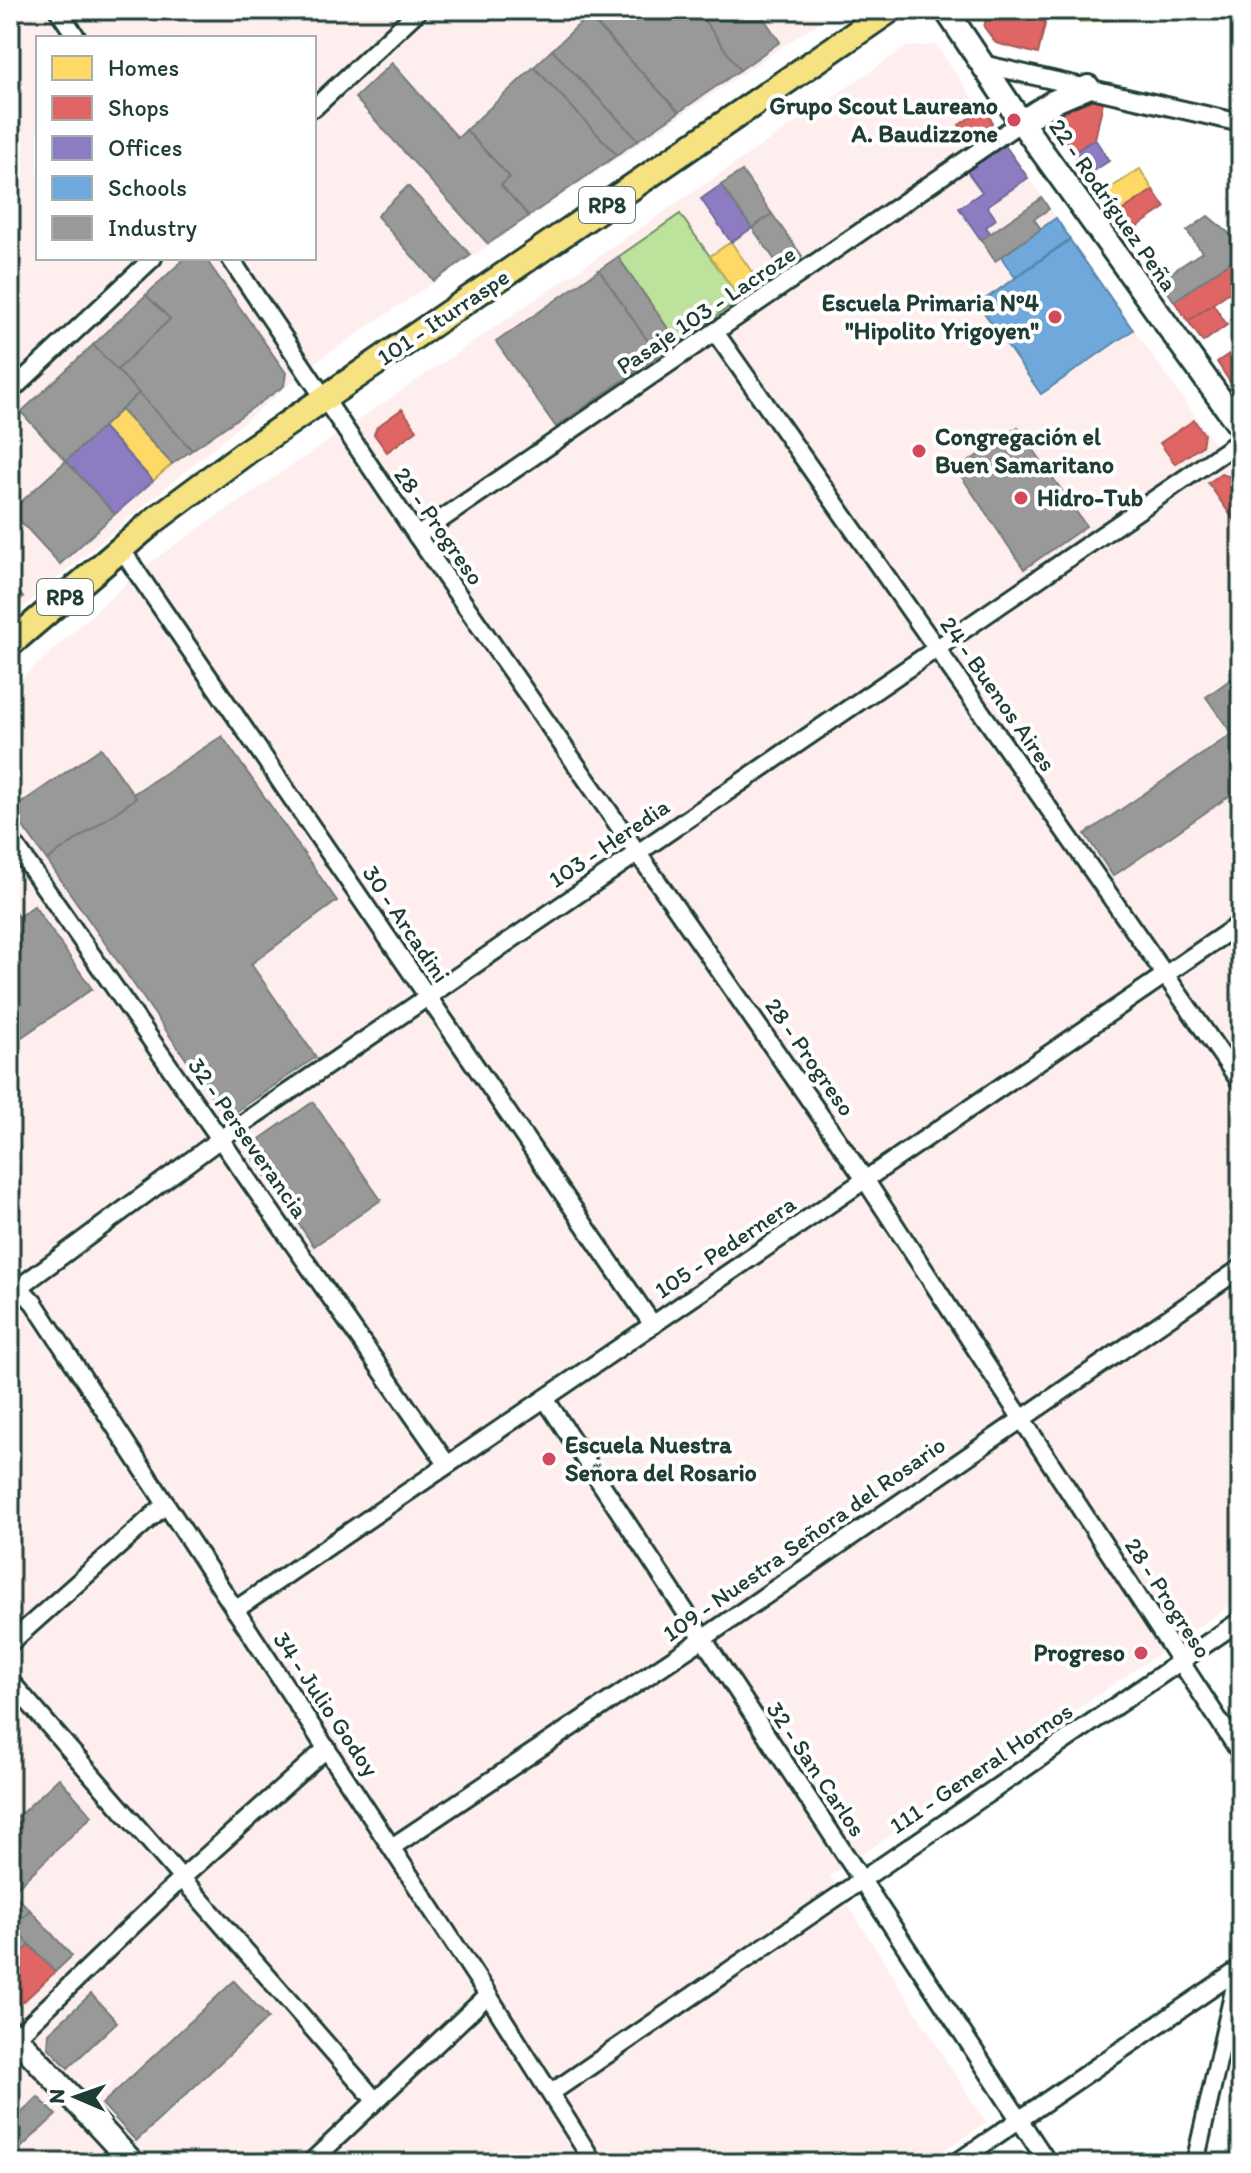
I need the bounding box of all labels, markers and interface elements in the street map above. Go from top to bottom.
legend [36,36,316,260]
text: Homes [108,53,179,82]
place label: Grupo Scout Laureano A. Baudizzone [769,91,998,148]
text: Shops [108,93,169,122]
marker: Grupo Scout Laureano A. Baudizzone [1005,111,1023,129]
street label: 22 - Rodríguez Peña [1043,113,1184,297]
text: Offices [108,133,182,162]
text: Schools [108,173,187,202]
road number: RP8 [579,187,635,223]
text: Industry [108,213,197,242]
street label: Pasaje 103 - Lacroze [611,239,801,380]
street label: 101 - Iturraspe [371,262,514,371]
place label: Escuela Primaria Nº4 "Hipolito Yrigoyen" [822,288,1040,346]
marker: Escuela Primaria Nº4 "Hipolito Yrigoyen" [1046,308,1064,326]
place label: Congregación el Buen Samaritano [935,422,1114,479]
marker: Congregación el Buen Samaritano [910,442,928,460]
street label: 28 - Progreso [388,461,491,590]
place label: Hidro-Tub [1037,483,1143,512]
marker: Hidro-Tub [1012,489,1030,507]
road number: RP8 [37,579,93,615]
street label: 24 - Buenos Aires [934,611,1063,777]
street label: 103 - Heredia [543,791,675,894]
street label: 30 - Arcadini [357,859,456,988]
street label: 28 - Progreso [759,992,862,1121]
street label: 32 - Perseverancia [182,1052,315,1224]
street label: 105 - Pedernera [649,1188,801,1305]
place label: Escuela Nuestra Señora del Rosario [565,1430,757,1487]
street label: 109 - Nuestra Señora del Rosario [657,1430,951,1648]
marker: Escuela Nuestra Señora del Rosario [540,1450,558,1468]
street label: 28 - Progreso [1119,1532,1218,1663]
street label: 34 - Julio Godoy [267,1626,386,1782]
place label: Progreso [1033,1638,1125,1668]
marker: Progreso [1132,1644,1150,1662]
street label: 32 - San Carlos [760,1696,872,1842]
street label: 111 - General Hornos [884,1696,1078,1840]
north arrow [36,2057,116,2137]
text: N [43,2088,70,2104]

